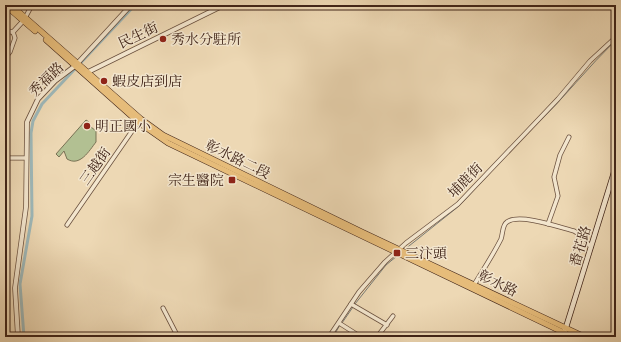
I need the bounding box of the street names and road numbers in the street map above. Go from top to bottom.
street label: 民生街 [116,19,161,52]
street label: 秀福路 [25,59,67,100]
street label: 彰水路二段 [203,136,273,182]
street label: 三越街 [76,144,114,188]
street label: 埔鹿街 [444,159,486,201]
street label: 番花路 [566,224,595,269]
street label: 彰水路 [475,267,520,300]

